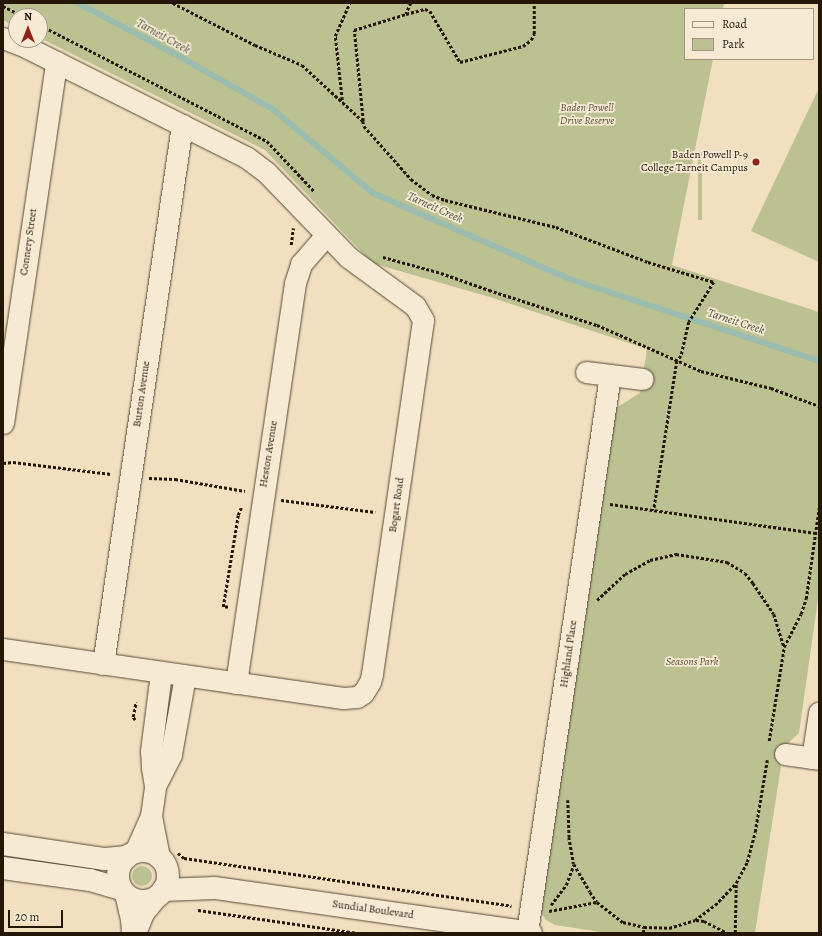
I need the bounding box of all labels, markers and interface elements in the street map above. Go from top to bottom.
north arrow [8,8,48,48]
legend [684,8,814,60]
text: N [24,9,32,24]
water label: Tarneit Creek [134,16,192,58]
text: Road [722,16,747,32]
text: Park [722,36,745,52]
park label: Baden Powell Drive Reserve [560,102,614,128]
place label: Baden Powell P-9 College Tarneit Campus [641,149,748,175]
marker: Baden Powell P-9 College Tarneit Campus [751,157,761,167]
water label: Tarneit Creek [405,189,465,227]
street label: Connery Street [18,208,40,276]
water label: Tarneit Creek [706,306,766,338]
street label: Burton Avenue [131,360,153,428]
street label: Heston Avenue [257,420,281,488]
street label: Bogart Road [387,477,407,533]
street label: Highland Place [558,619,580,689]
park label: Seasons Park [666,655,718,669]
street label: Sundial Boulevard [331,898,415,922]
scale bar [10,902,65,928]
text: 20 m [15,909,39,925]

